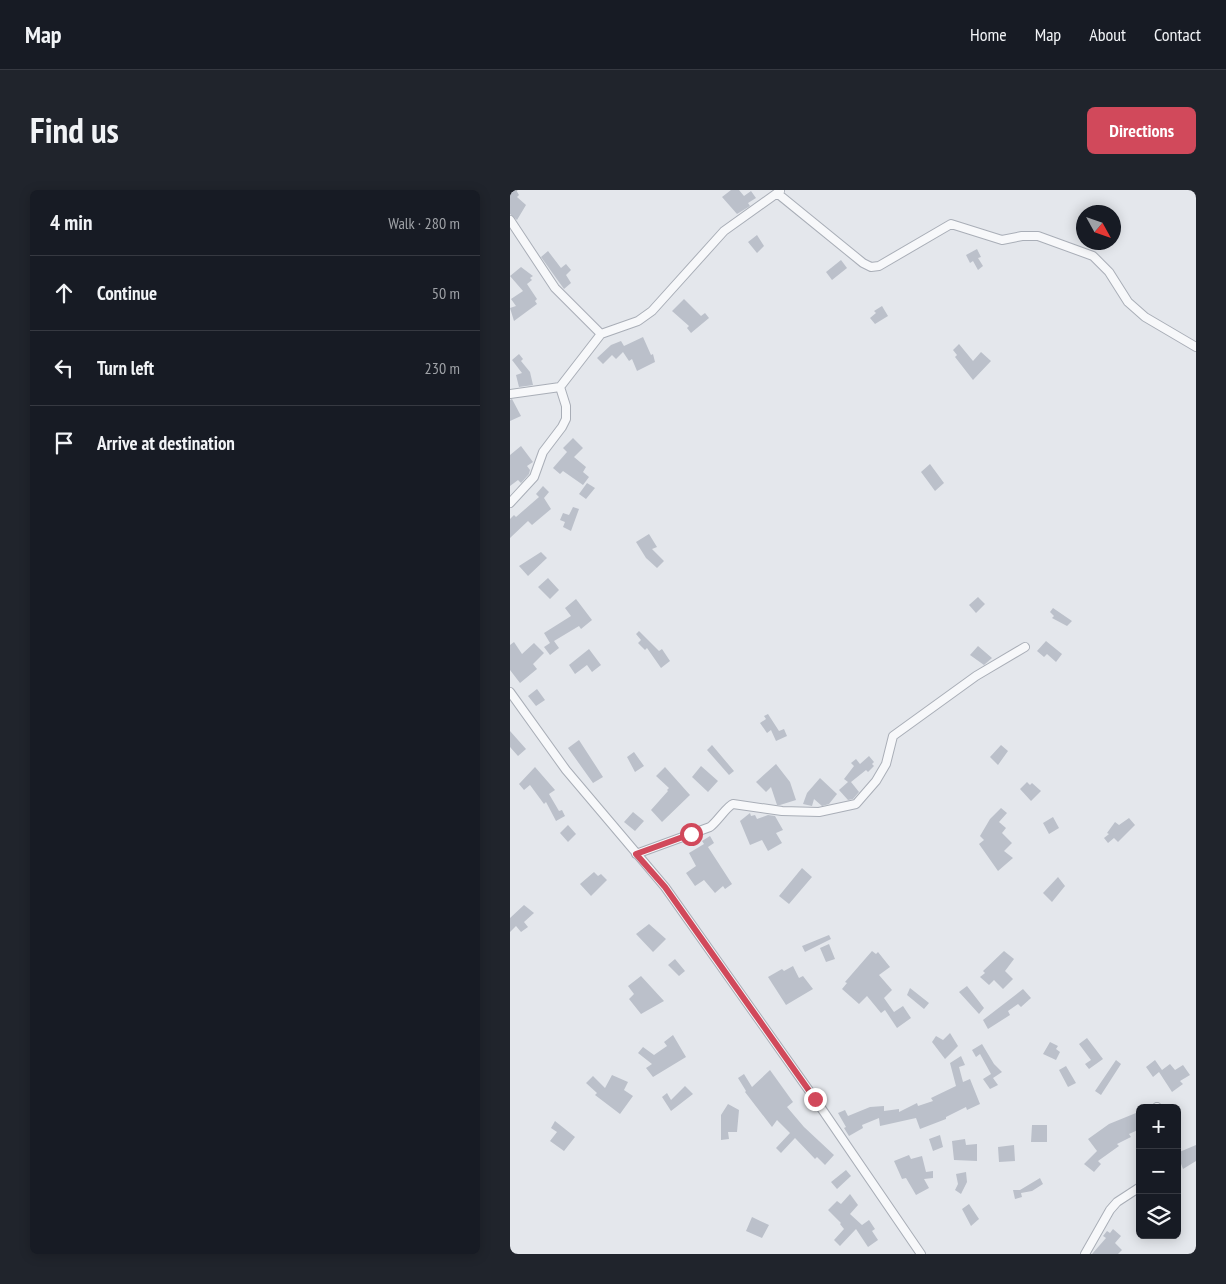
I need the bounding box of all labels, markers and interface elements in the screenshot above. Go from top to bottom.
text: Map [25,19,62,50]
text: Home [970,23,1007,46]
text: Map [1035,23,1061,46]
text: About [1089,23,1126,46]
text: Contact [1154,23,1201,46]
text: Find us [30,107,119,153]
button: Directions [1087,107,1196,154]
north arrow [1076,205,1121,250]
text: 4 min [50,209,92,236]
text: Walk · 280 m [388,213,460,233]
icon: ahead [50,279,78,307]
text: Continue [97,281,157,305]
text: 50 m [432,283,460,303]
icon: left [50,354,78,382]
text: Turn left [97,356,154,380]
text: 230 m [425,358,460,378]
icon: arrive [50,429,78,457]
text: Arrive at destination [97,431,235,455]
route start [680,823,703,846]
route end [804,1088,827,1111]
map controls [1136,1104,1181,1239]
button: + [1136,1104,1181,1149]
button: − [1136,1149,1181,1194]
button: layers [1136,1194,1181,1239]

